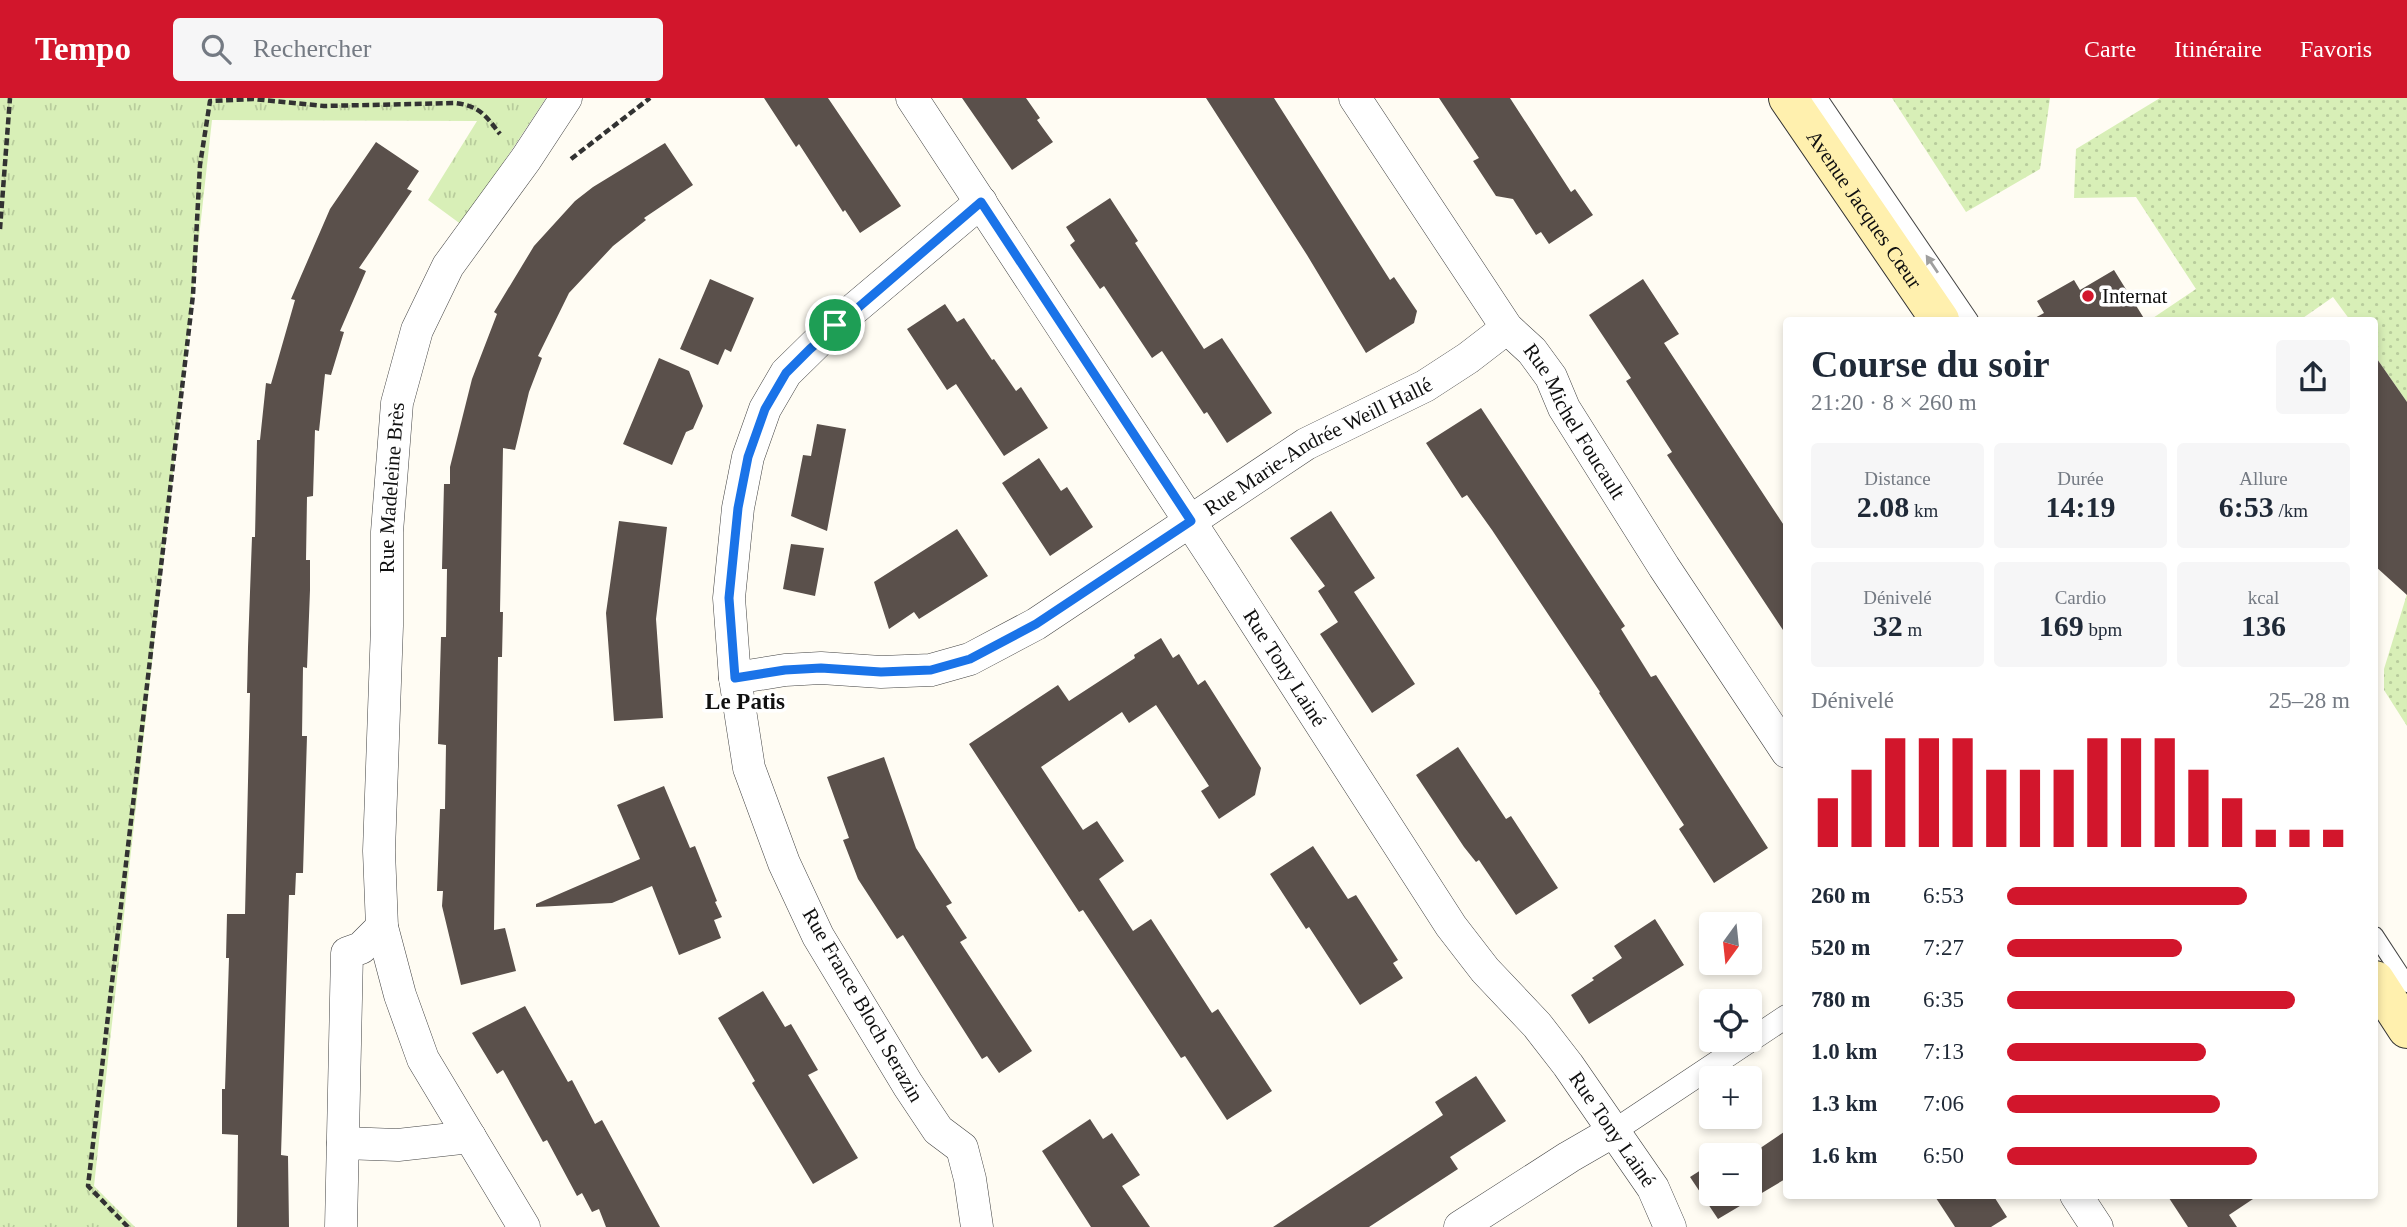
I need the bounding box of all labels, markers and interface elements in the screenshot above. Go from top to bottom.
search box [173,18,663,81]
icon: search [197,30,235,68]
text: Tempo [35,31,131,67]
text: Rechercher [253,34,371,63]
text: Carte [2084,36,2136,62]
text: Itinéraire [2174,36,2262,62]
text: Favoris [2300,36,2372,62]
street label: Avenue Jacques Cœur [1802,126,1927,293]
one-way arrow [1925,255,1939,273]
place label: Internat [2102,284,2167,308]
marker: Internat [2080,288,2096,304]
pin [805,295,865,355]
icon: arrive [816,306,854,344]
street label: Rue Michel Foucault [1519,339,1630,504]
button: share [2276,340,2350,414]
text: Course du soir [1811,343,2050,385]
street label: Rue Marie-Andrée Weill Hallé [1200,372,1437,521]
text: 21:20 · 8 × 260 m [1811,390,1977,415]
street label: Rue Madeleine Brès [375,401,409,573]
text: Distance [1864,468,1931,489]
text: Durée [2057,468,2104,489]
text: Allure [2239,468,2288,489]
text: 2.08 [1857,490,1909,523]
text: 14:19 [2046,490,2116,523]
text: 6:53 [2219,490,2274,523]
text: km [1909,500,1938,521]
text: /km [2274,500,2308,521]
text: Dénivelé [1863,587,1932,608]
text: Cardio [2055,587,2106,608]
text: kcal [2248,587,2279,608]
street label: Rue Tony Lainé [1238,605,1331,731]
text: 32 [1873,609,1903,642]
text: 169 [2039,609,2084,642]
text: 136 [2241,609,2286,642]
text: m [1903,619,1922,640]
text: bpm [2084,619,2122,640]
text: Dénivelé [1811,688,1894,713]
text: 25–28 m [2269,688,2350,713]
district label: Le Patis [705,689,785,714]
text: 260 m [1811,883,1870,908]
text: 6:53 [1923,883,1964,908]
street label: Rue France Bloch Serazin [798,904,929,1107]
north arrow [1699,912,1762,975]
map controls [1699,912,1762,1206]
text: 520 m [1811,935,1870,960]
text: 7:27 [1923,935,1964,960]
text: 780 m [1811,987,1870,1012]
text: 6:35 [1923,987,1964,1012]
button: locate [1699,989,1762,1052]
text: 1.0 km [1811,1039,1877,1064]
text: 7:13 [1923,1039,1964,1064]
button: + [1699,1066,1762,1129]
street label: Rue Tony Lainé [1564,1067,1661,1191]
text: 1.3 km [1811,1091,1877,1116]
text: 7:06 [1923,1091,1964,1116]
button: − [1699,1143,1762,1206]
text: 1.6 km [1811,1143,1877,1168]
text: 6:50 [1923,1143,1964,1168]

